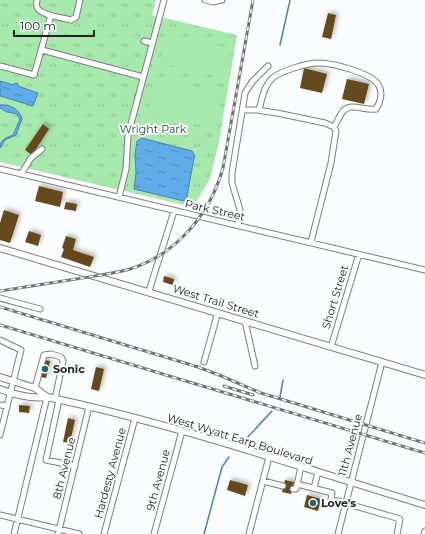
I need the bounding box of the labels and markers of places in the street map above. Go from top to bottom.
place label: Sonic [53,362,85,376]
marker: Sonic [40,364,50,374]
place label: Love's [321,496,356,510]
marker: Love's [308,498,318,508]

